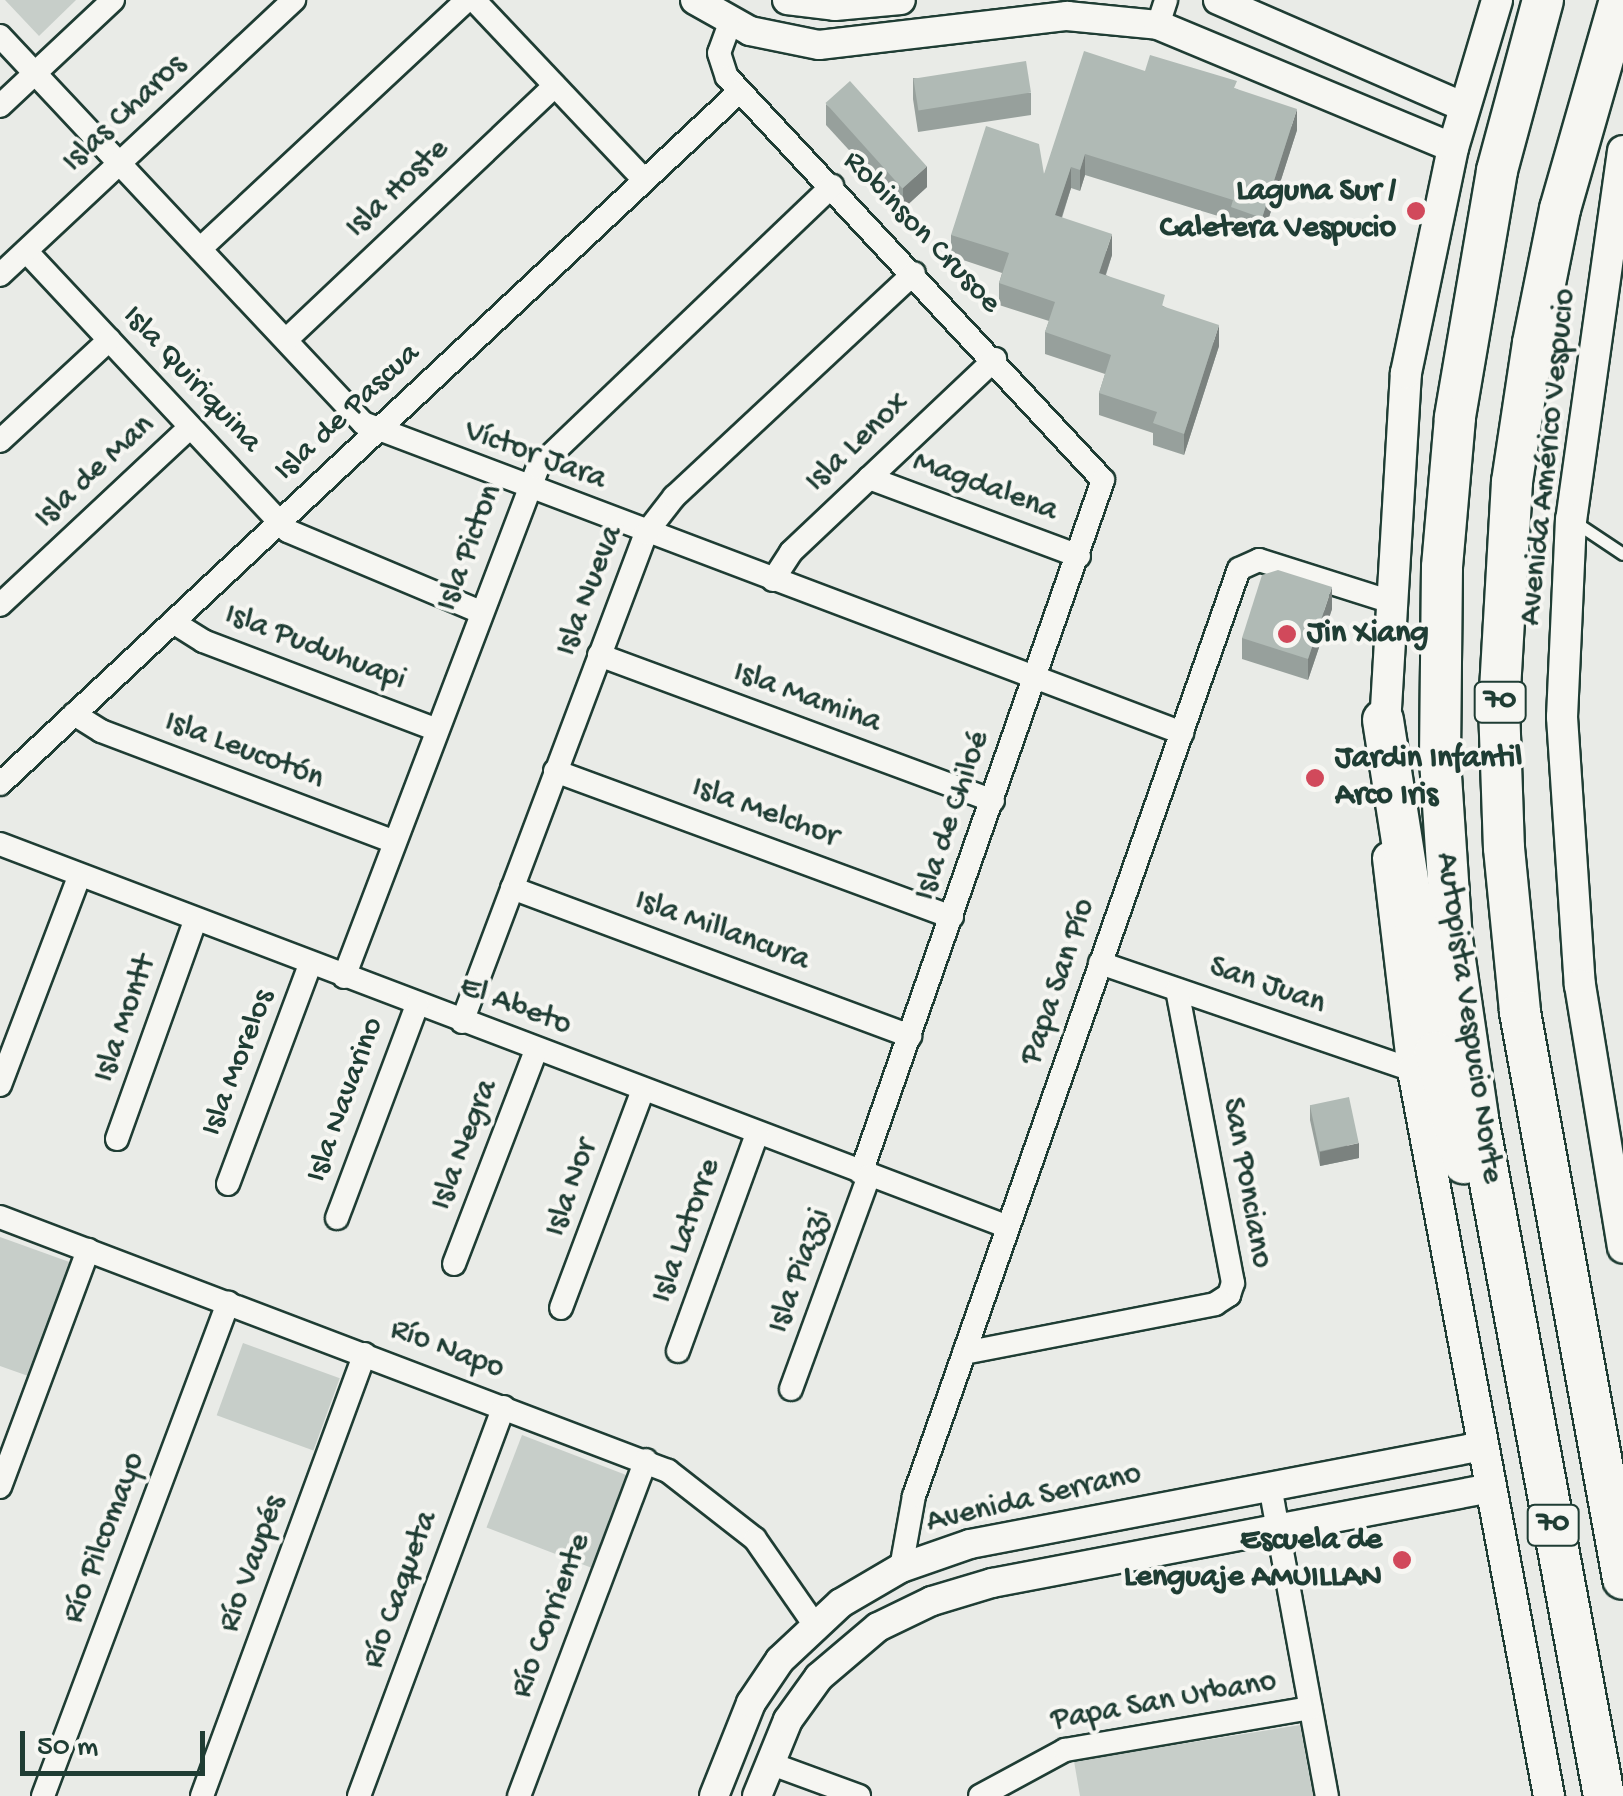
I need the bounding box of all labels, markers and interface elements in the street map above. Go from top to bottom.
street label: Islas Charos [55,47,195,181]
street label: Isla Hoste [338,131,458,247]
street label: Robinson Crusoe [833,143,1009,323]
place label: Laguna Sur / Caletera Vespucio [1160,174,1396,249]
marker: Laguna Sur / Caletera Vespucio [1405,200,1427,222]
street label: Avenida Américo Vespucio [1512,287,1586,627]
street label: Isla Quiriquina [113,298,269,462]
street label: Isla de Pascua [267,336,429,490]
street label: Isla Lenox [798,385,918,501]
street label: Isla de Man [27,407,163,537]
street label: Víctor Jara [459,413,611,499]
street label: Magdalena [907,443,1063,531]
street label: Isla Picton [428,479,512,617]
street label: Isla Nueva [548,521,632,661]
street label: Isla Puduhuapi [219,596,411,700]
place label: Jin Xiang [1307,615,1429,653]
marker: Jin Xiang [1276,623,1298,645]
street label: Isla Mamina [728,654,886,742]
road number: 70 [1472,677,1528,727]
street label: Isla Leucotón [159,703,329,799]
street label: Isla de Chiloé [906,726,1000,906]
place label: Jardin Infantil Arco Iris [1335,741,1522,816]
marker: Jardin Infantil Arco Iris [1304,767,1326,789]
street label: Isla Melchor [686,769,844,857]
street label: Autopista Vespucio Norte [1426,850,1510,1186]
street label: Isla Millancura [629,882,815,980]
street label: Papa San Pío [1013,894,1105,1070]
street label: San Juan [1204,948,1330,1024]
street label: Isla Montt [85,950,167,1088]
street label: El Abeto [454,968,576,1046]
street label: Isla Morelos [193,984,285,1142]
street label: Isla Navarino [298,1012,394,1188]
street label: Isla Negra [423,1074,507,1216]
street label: San Ponciano [1212,1095,1280,1271]
street label: Isla Nor [537,1134,607,1242]
street label: Isla Latorre [643,1154,731,1308]
street label: Isla Piazzi [760,1204,840,1338]
street label: Río Napo [385,1311,509,1389]
street label: Río Pilcomayo [55,1447,155,1629]
street label: Avenida Serrano [923,1456,1145,1542]
street label: Río Vaupés [211,1490,295,1638]
road number: 70 [1526,1500,1580,1550]
street label: Río Caqueta [355,1506,447,1674]
place label: Escuela de Lenguaje AMUILLAN [1124,1523,1382,1598]
street label: Río Corriente [503,1528,601,1704]
marker: Escuela de Lenguaje AMUILLAN [1391,1549,1413,1571]
street label: Papa San Urbano [1048,1663,1280,1741]
scale bar [25,1711,210,1773]
text: 50 m [37,1731,98,1766]

